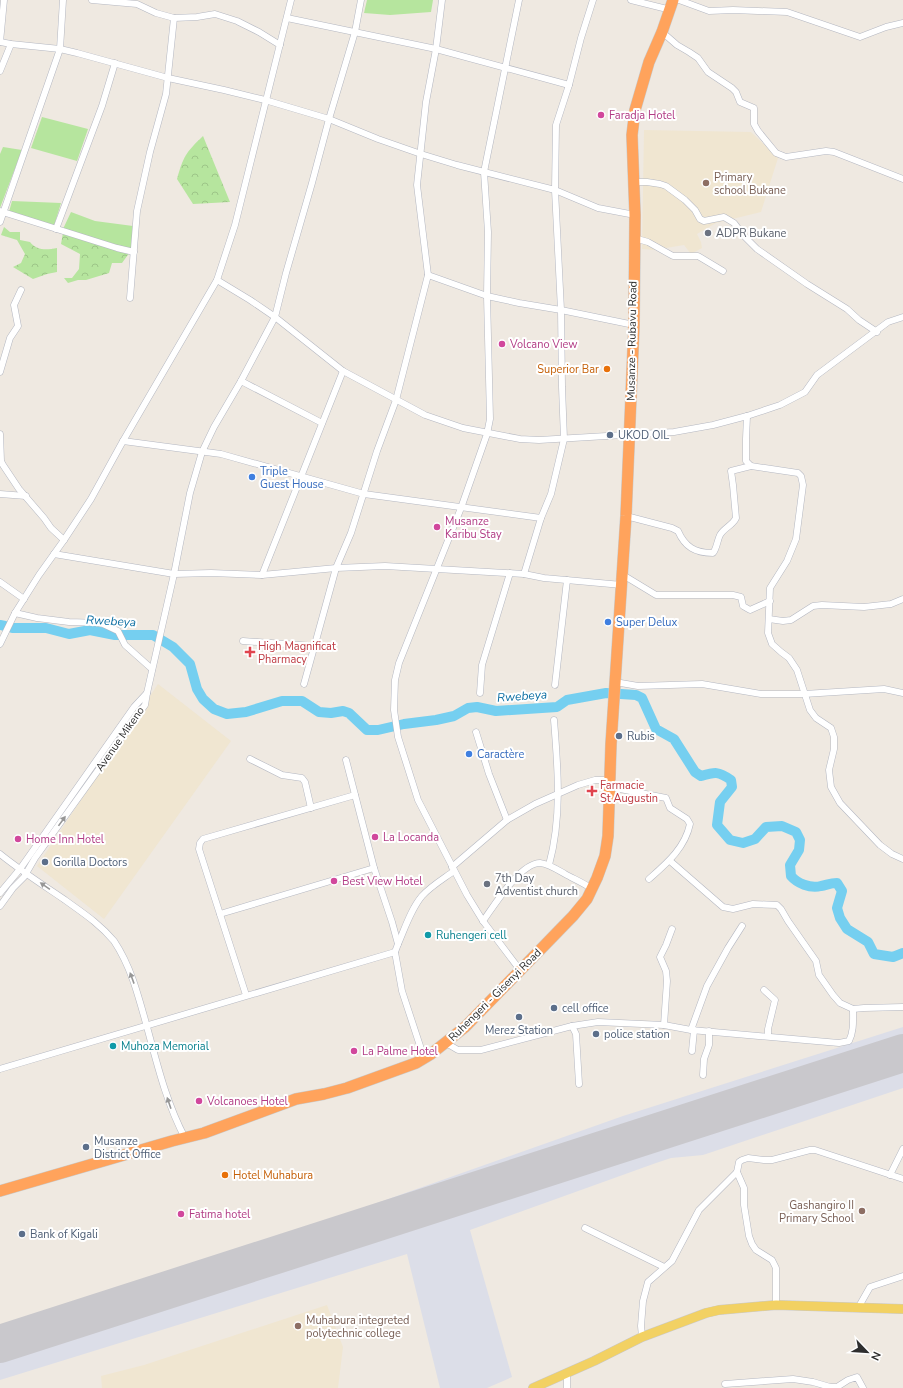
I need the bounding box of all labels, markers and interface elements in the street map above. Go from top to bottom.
place label: Faradja Hotel [609,108,676,123]
marker: Faradja Hotel [596,110,606,120]
place label: Primary school Bukane [714,170,786,198]
marker: Primary school Bukane [701,178,711,188]
place label: ADPR Bukane [716,226,786,241]
marker: ADPR Bukane [703,228,713,238]
street label: Musanze - Rubavu Road [623,281,641,401]
place label: Volcano View [509,337,577,352]
marker: Volcano View [497,339,507,349]
place label: Superior Bar [537,362,599,377]
marker: Superior Bar [602,364,612,374]
place label: UKOD OIL [618,428,669,443]
marker: UKOD OIL [605,430,615,440]
place label: Triple Guest House [260,464,324,492]
marker: Triple Guest House [247,472,257,482]
place label: Musanze Karibu Stay [445,514,502,542]
marker: Musanze Karibu Stay [432,522,442,532]
water label: Rwebeya [86,612,136,630]
place label: Super Delux [616,615,677,630]
marker: Super Delux [603,617,613,627]
place label: High Magnificat Pharmacy [258,639,336,667]
marker: High Magnificat Pharmacy [245,647,255,657]
water label: Rwebeya [496,686,548,706]
street label: Avenue Mikeno [92,704,148,774]
place label: Rubis [627,729,655,744]
marker: Rubis [614,731,624,741]
place label: Caractère [477,747,524,762]
marker: Caractère [464,749,474,759]
place label: Farmacie St Augustin [600,778,658,806]
marker: Farmacie St Augustin [587,786,597,796]
one-way arrow [58,816,66,826]
place label: La Locanda [383,830,439,845]
place label: Home Inn Hotel [26,832,105,847]
marker: La Locanda [370,832,380,842]
marker: Home Inn Hotel [13,834,23,844]
place label: Gorilla Doctors [53,855,127,870]
marker: Gorilla Doctors [40,857,50,867]
place label: 7th Day Adventist church [495,871,578,899]
place label: Best View Hotel [342,874,423,889]
marker: Best View Hotel [329,876,339,886]
marker: 7th Day Adventist church [482,879,492,889]
one-way arrow [39,882,50,890]
place label: Ruhengeri cell [436,928,508,943]
marker: Ruhengeri cell [423,930,433,940]
street label: Ruhengeri - Gisenyi Road [445,945,545,1045]
one-way arrow [129,972,135,984]
place label: cell office [562,1001,609,1016]
marker: cell office [549,1003,559,1013]
marker: Merez Station [514,1012,524,1022]
place label: Merez Station [485,1023,553,1038]
place label: police station [604,1027,670,1042]
marker: police station [591,1029,601,1039]
place label: Muhoza Memorial [121,1039,210,1054]
marker: Muhoza Memorial [108,1041,118,1051]
place label: La Palme Hotel [362,1044,439,1059]
marker: La Palme Hotel [349,1046,359,1056]
place label: Volcanoes Hotel [206,1094,289,1109]
one-way arrow [166,1096,172,1108]
marker: Volcanoes Hotel [194,1096,204,1106]
place label: Musanze District Office [94,1134,161,1162]
marker: Musanze District Office [81,1142,91,1152]
place label: Hotel Muhabura [233,1168,313,1183]
marker: Hotel Muhabura [220,1170,230,1180]
place label: Gashangiro II Primary School [779,1198,855,1226]
marker: Gashangiro II Primary School [857,1206,867,1216]
place label: Fatima hotel [189,1207,251,1222]
marker: Fatima hotel [176,1209,186,1219]
place label: Bank of Kigali [30,1227,98,1242]
marker: Bank of Kigali [17,1229,27,1239]
place label: Muhabura integreted polytechnic college [306,1313,409,1341]
marker: Muhabura integreted polytechnic college [293,1321,303,1331]
north arrow [847,1332,887,1372]
text: N [867,1349,884,1363]

